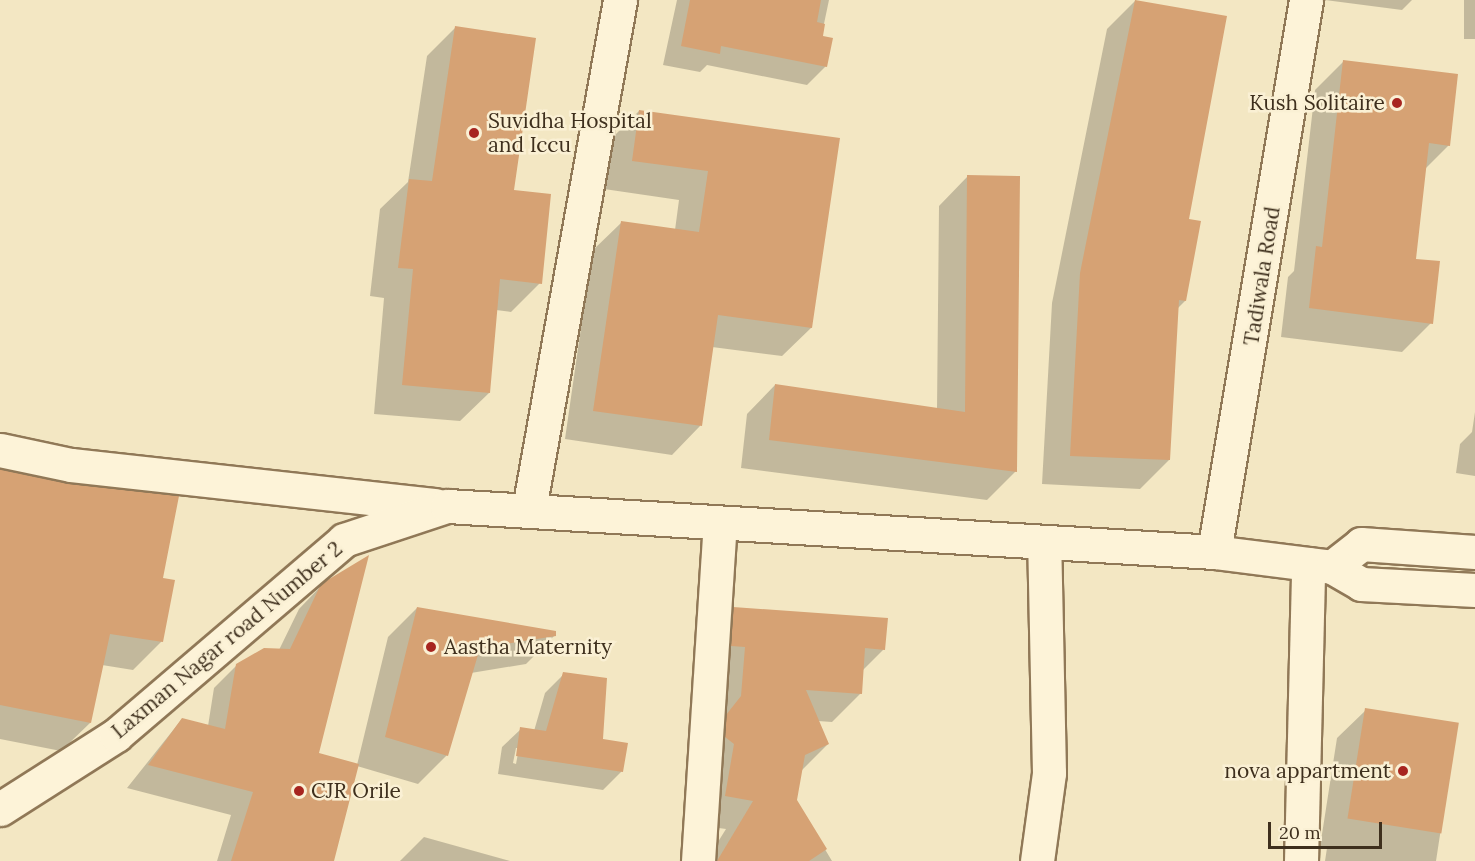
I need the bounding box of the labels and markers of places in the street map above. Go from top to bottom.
place label: Kush Solitaire [1249,90,1385,116]
marker: Kush Solitaire [1390,96,1404,110]
place label: Suvidha Hospital and Iccu [488,108,652,158]
marker: Suvidha Hospital and Iccu [465,124,483,142]
place label: Aastha Maternity [444,634,612,660]
marker: Aastha Maternity [422,638,440,656]
place label: nova appartment [1224,758,1391,784]
marker: nova appartment [1396,764,1410,778]
place label: CJR Orile [311,778,401,804]
marker: CJR Orile [292,784,306,798]

